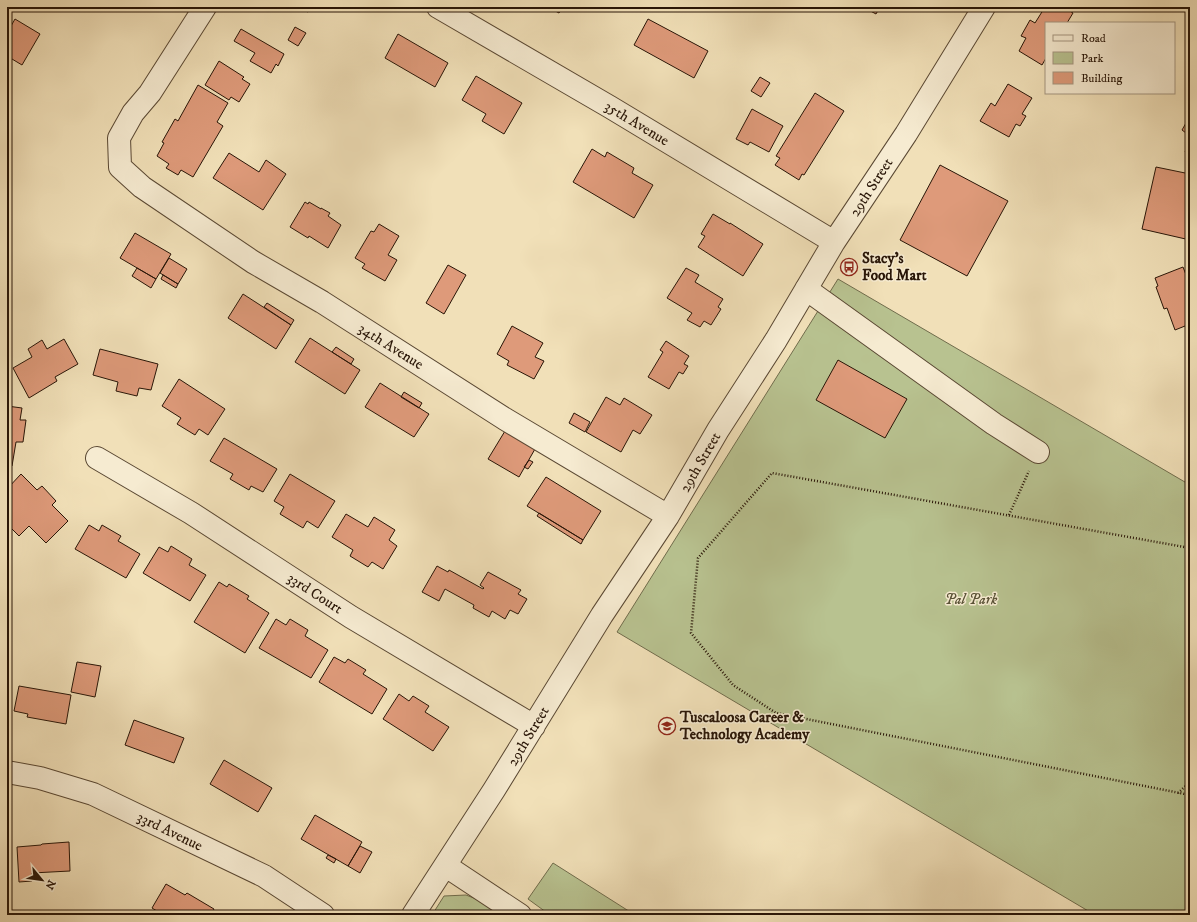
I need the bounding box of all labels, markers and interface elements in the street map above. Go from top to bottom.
legend [1045,22,1175,94]
text: Road [1081,31,1106,46]
text: Park [1081,51,1103,66]
text: Building [1081,71,1122,86]
street label: 35th Avenue [601,97,673,150]
street label: 29th Street [845,154,898,220]
place label: Stacy's Food Mart [862,249,927,285]
bus stop icon: Stacy's Food Mart [839,257,859,277]
street label: 34th Avenue [355,319,427,374]
street label: 29th Street [676,429,725,496]
street label: 33rd Court [283,568,346,618]
park label: Pal Park [945,590,998,609]
street label: 29th Street [503,703,554,770]
place label: Tuscaloosa Career & Technology Academy [679,708,810,744]
school or university icon: Tuscaloosa Career & Technology Academy [657,716,677,736]
street label: 33rd Avenue [134,807,206,855]
north arrow [22,860,62,900]
text: N [42,877,58,892]

